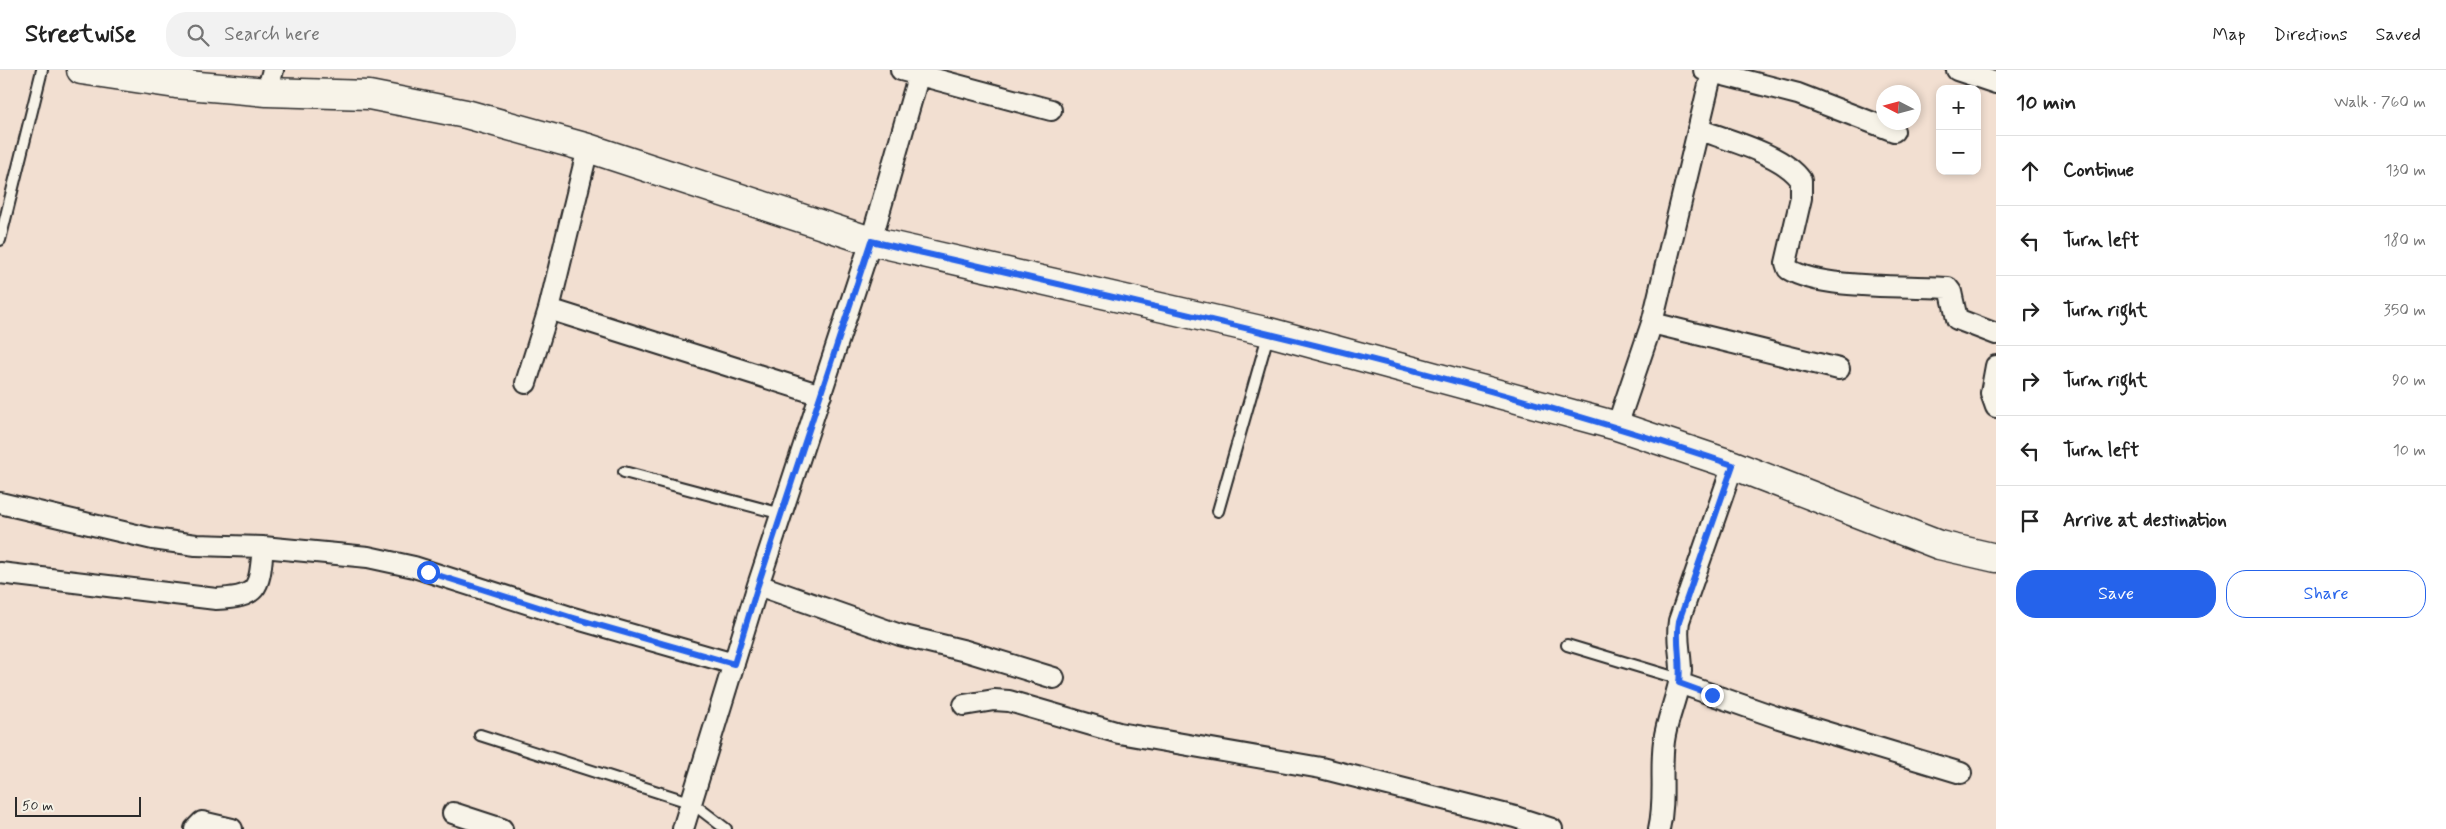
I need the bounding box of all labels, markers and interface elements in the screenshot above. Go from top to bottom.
search box [166,12,516,57]
text: Streetwise [25,19,136,50]
icon: search [184,21,212,49]
text: Search here [224,22,320,47]
text: Map [2213,23,2246,47]
text: Directions [2274,23,2348,47]
text: Saved [2376,23,2421,47]
north arrow [1876,85,1921,130]
map controls [1936,85,1981,175]
button: + [1936,85,1981,130]
text: 10 min [2016,89,2076,117]
text: Walk · 760 m [2334,92,2426,113]
button: − [1936,130,1981,175]
icon: ahead [2016,157,2044,185]
text: Continue [2063,158,2134,183]
text: 130 m [2385,160,2426,181]
icon: left [2016,227,2044,255]
text: Turn left [2063,228,2139,253]
text: 180 m [2383,230,2426,251]
icon: right [2016,297,2044,325]
text: Turn right [2063,298,2147,323]
text: 350 m [2384,300,2426,321]
icon: right [2016,367,2044,395]
text: Turn right [2063,368,2147,393]
text: 90 m [2392,370,2426,391]
icon: left [2016,437,2044,465]
text: Turn left [2063,438,2139,463]
text: 10 m [2393,440,2426,461]
icon: arrive [2016,507,2044,535]
text: Arrive at destination [2063,508,2227,533]
route start [417,561,440,584]
button: Save [2016,570,2216,618]
button: Share [2226,570,2426,618]
route end [1701,684,1724,707]
scale bar [15,794,141,817]
text: 50 m [22,797,53,815]

